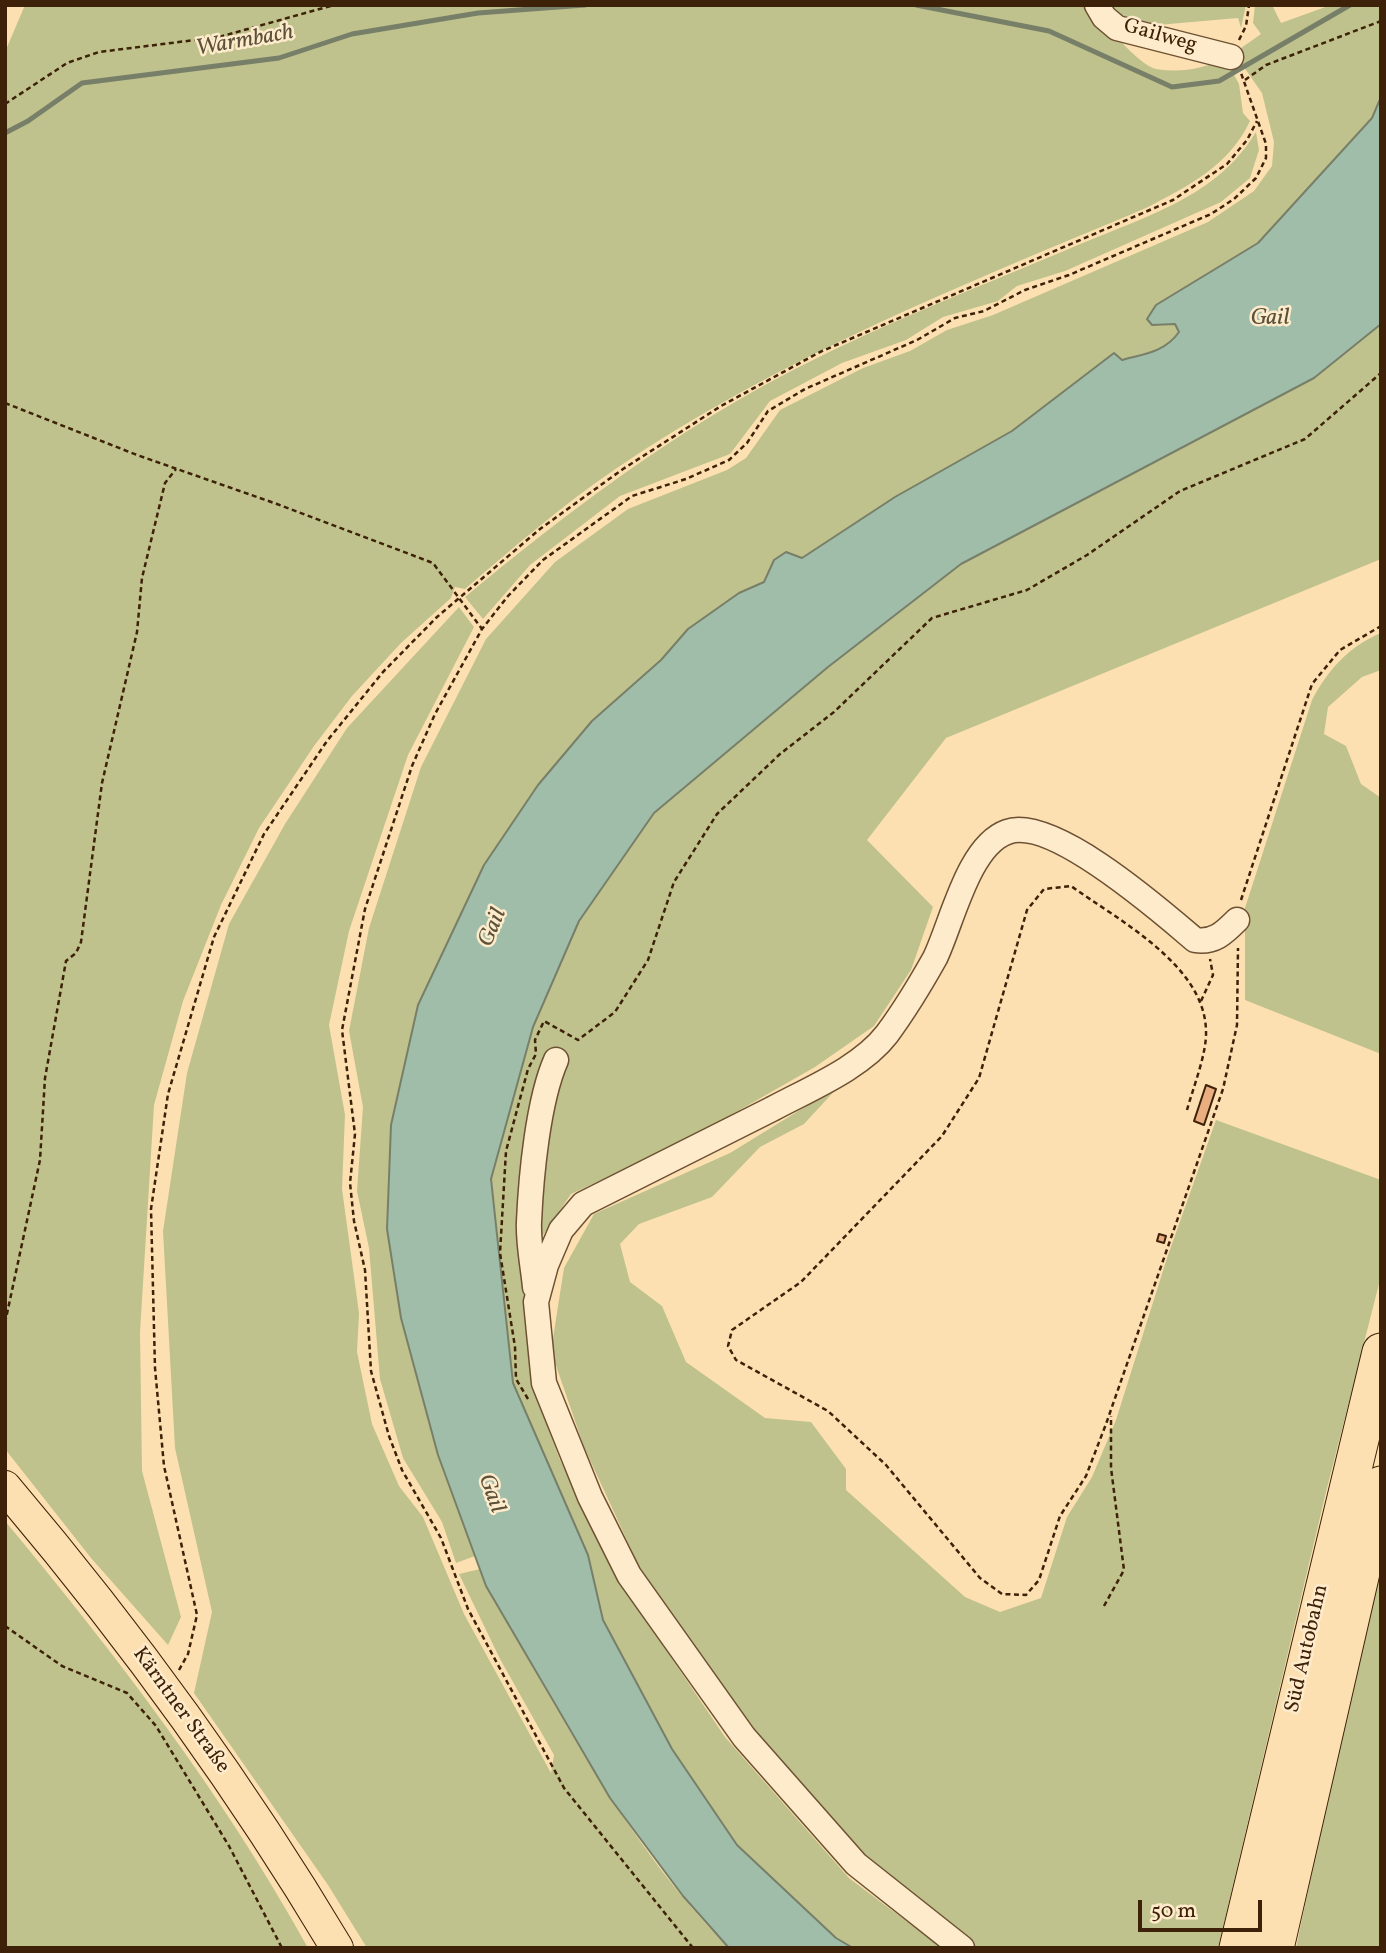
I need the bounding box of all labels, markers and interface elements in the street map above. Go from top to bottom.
street label: Gailweg [1120,15,1200,59]
water label: Warmbach [194,20,296,64]
water label: Gail [1250,306,1290,334]
water label: Gail [474,905,514,951]
water label: Gail [470,1471,510,1517]
street label: Süd Autobahn [1281,1582,1335,1716]
street label: Kärntner Straße [126,1643,234,1779]
scale bar [1141,1886,1265,1930]
text: 50 m [1151,1897,1196,1926]

